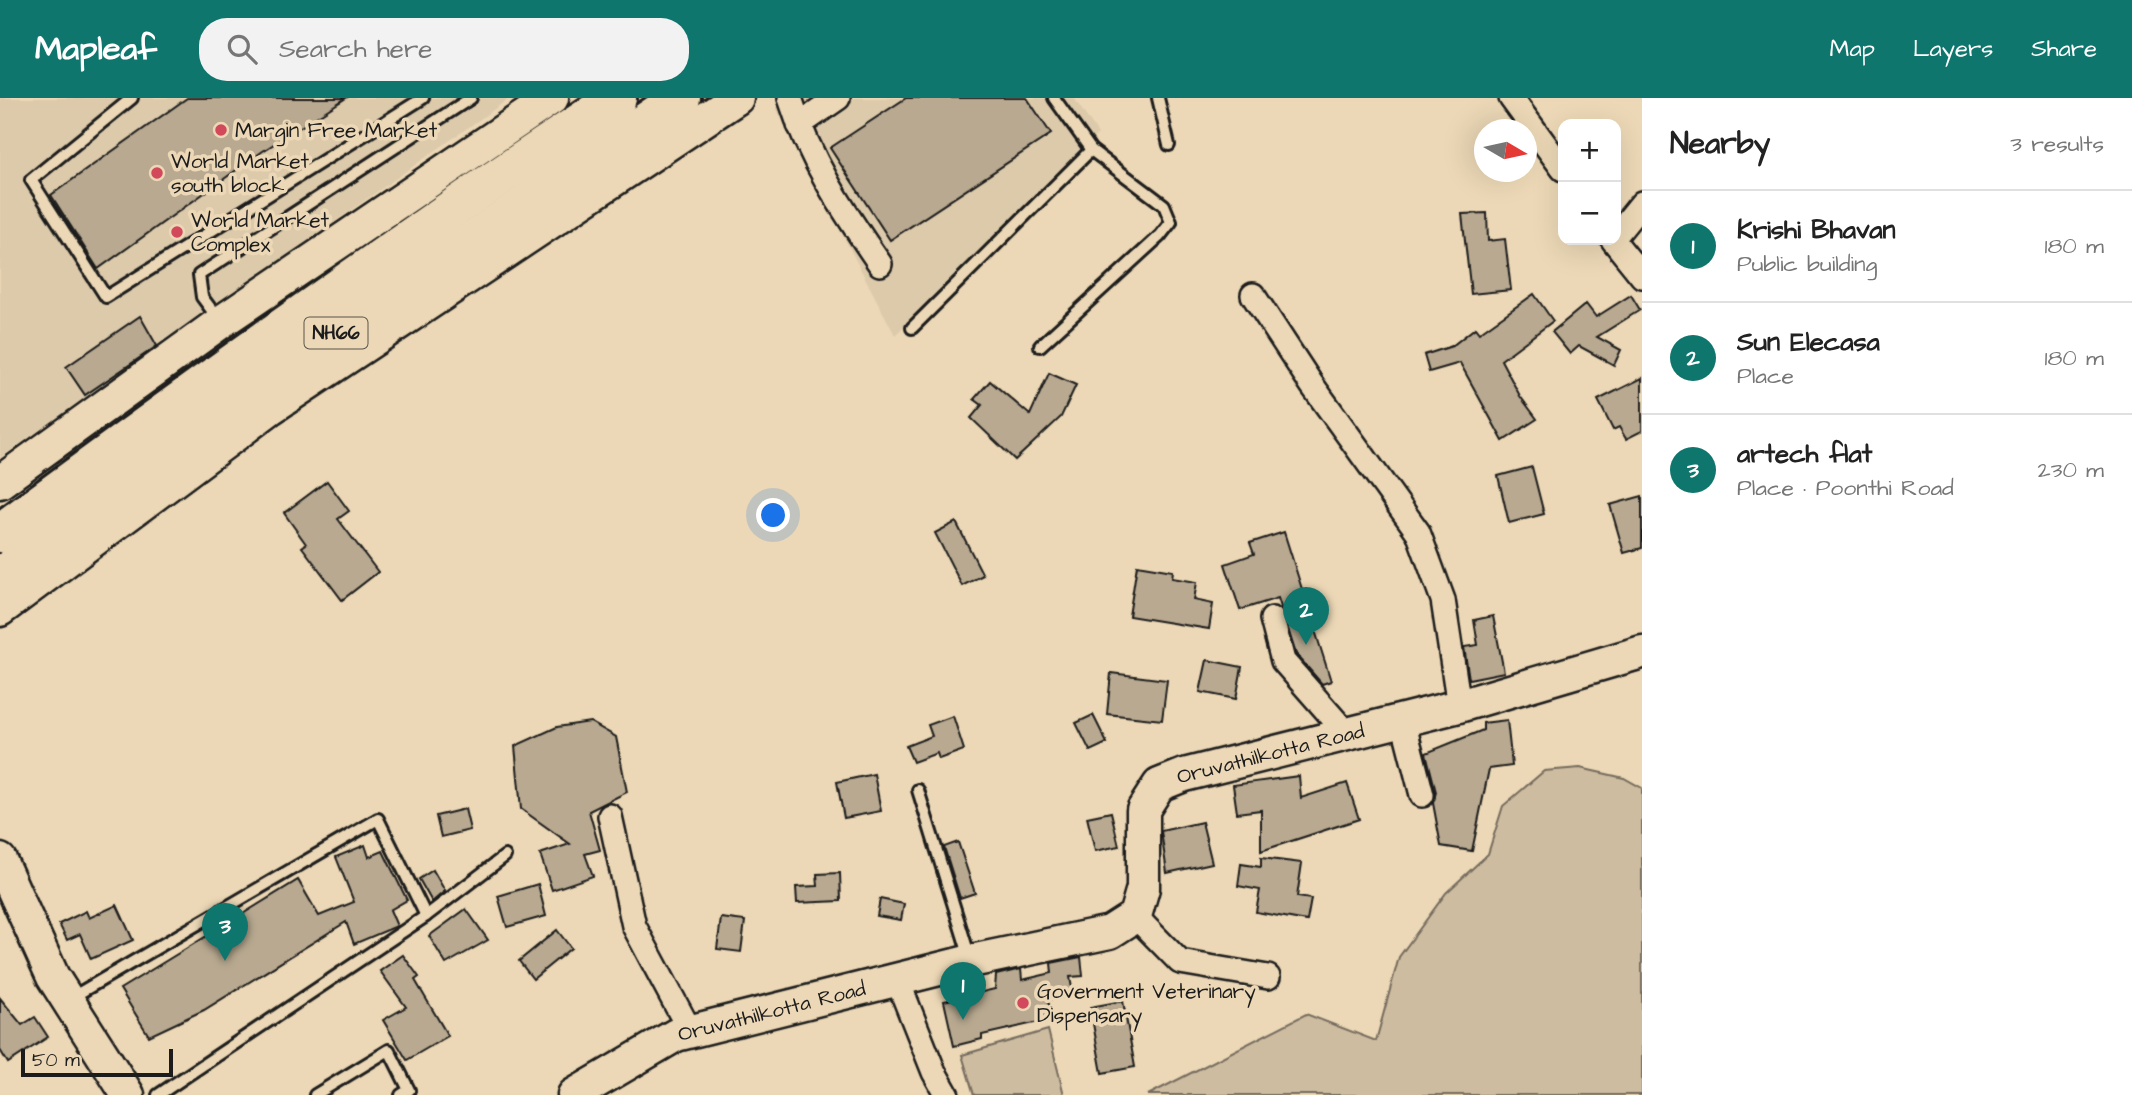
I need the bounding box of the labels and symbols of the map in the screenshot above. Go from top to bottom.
place label: Margin Free Market [235,116,438,147]
north arrow [1474,119,1537,182]
marker: Margin Free Market [213,122,229,138]
place label: World Market south block [171,147,310,200]
marker: World Market south block [149,165,165,181]
place label: World Market Complex [191,206,330,260]
marker: World Market Complex [169,224,185,240]
road number: NH66 [304,317,368,348]
your location [756,498,790,532]
pin: 2 [1283,587,1329,645]
street label: Oruvathilkotta Road [1172,716,1367,791]
pin: 3 [202,903,248,961]
pin: 1 [940,962,986,1020]
street label: Oruvathilkotta Road [675,973,869,1048]
place label: Goverment Veterinary Dispensary [1037,977,1256,1032]
marker: Goverment Veterinary Dispensary [1015,995,1031,1011]
scale bar [21,1046,173,1078]

